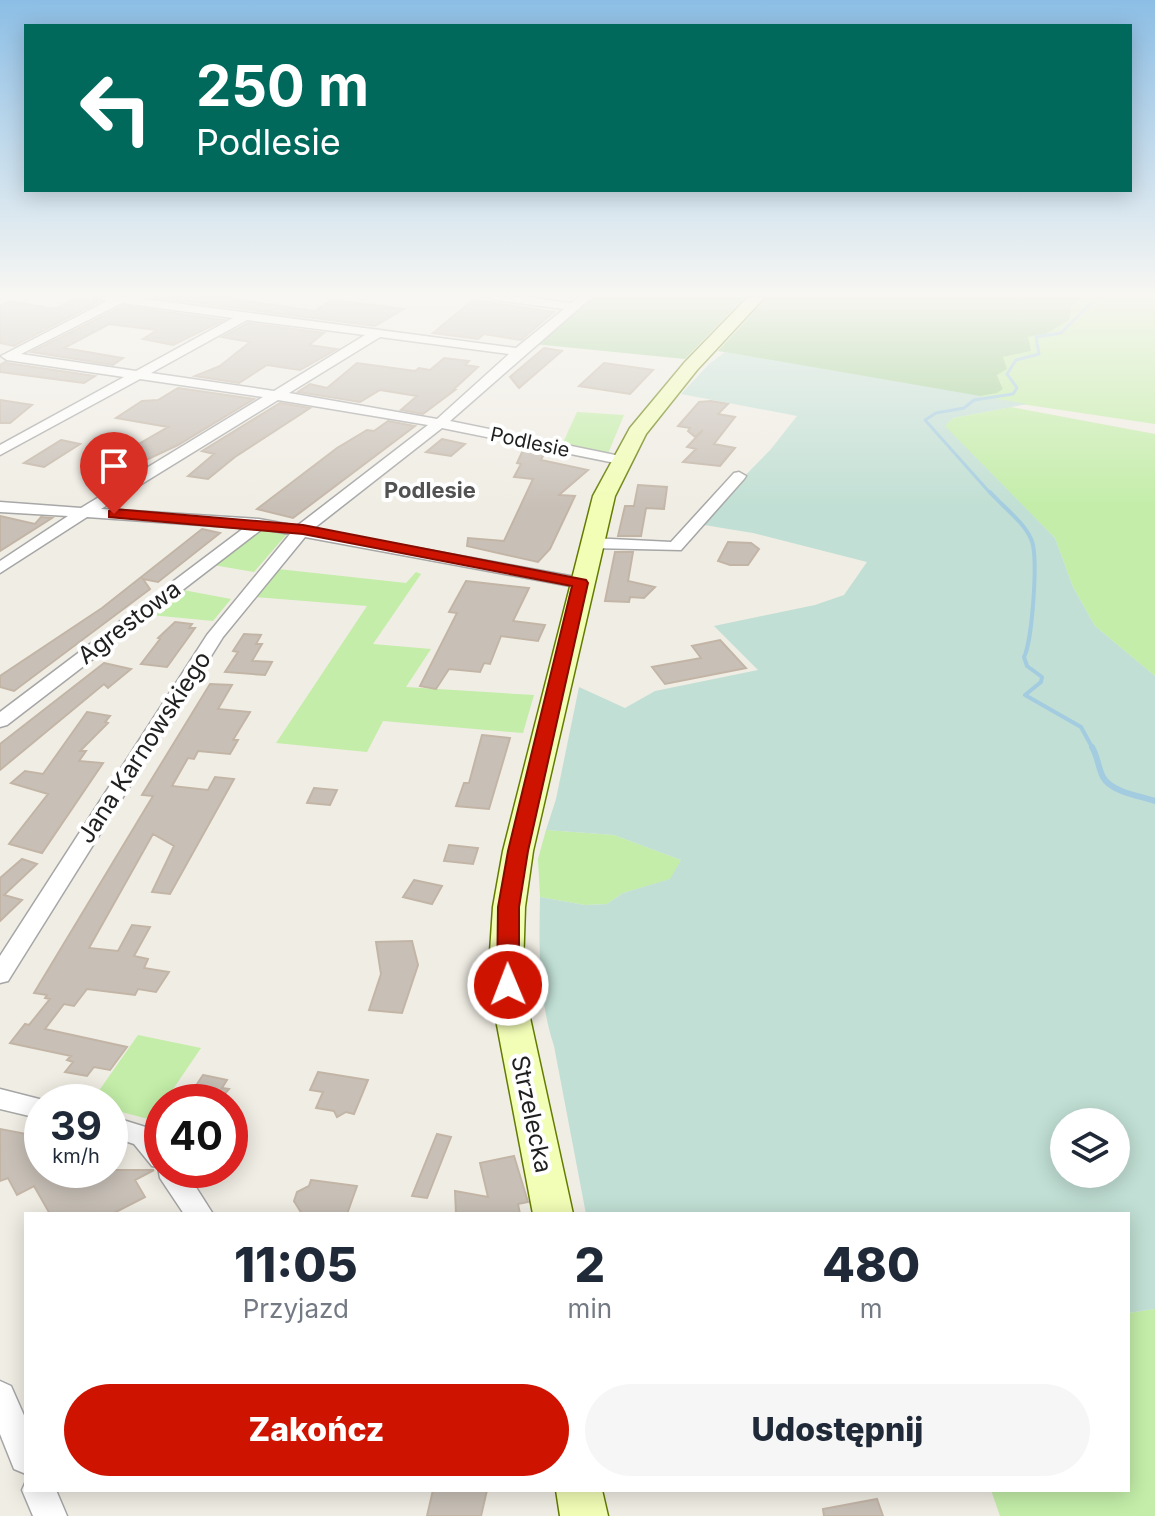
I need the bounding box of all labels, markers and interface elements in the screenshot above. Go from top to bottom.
text: 250 m [196,52,369,120]
icon: left [64,56,168,160]
text: Podlesie [196,120,341,164]
street label: Podlesie [488,422,572,462]
pin [80,432,148,514]
icon: arrive [92,444,136,488]
district label: Podlesie [384,477,476,503]
street label: Agrestowa [72,574,186,670]
street label: Jana Karnowskiego [71,646,217,848]
position arrow [466,943,550,1027]
street label: Strzelecka [505,1053,559,1175]
speed limit sign: 40 [144,1084,248,1188]
text: 39 [50,1101,102,1150]
map controls [1050,1108,1130,1188]
button: layers [1050,1108,1130,1188]
text: km/h [52,1144,100,1168]
text: 11:05 [234,1235,358,1294]
text: 2 [575,1235,605,1294]
text: 480 [822,1235,920,1294]
text: Przyjazd [243,1293,349,1324]
text: min [568,1293,612,1324]
text: m [860,1293,882,1324]
button: Zakończ [64,1384,569,1476]
button: Udostępnij [585,1384,1090,1476]

